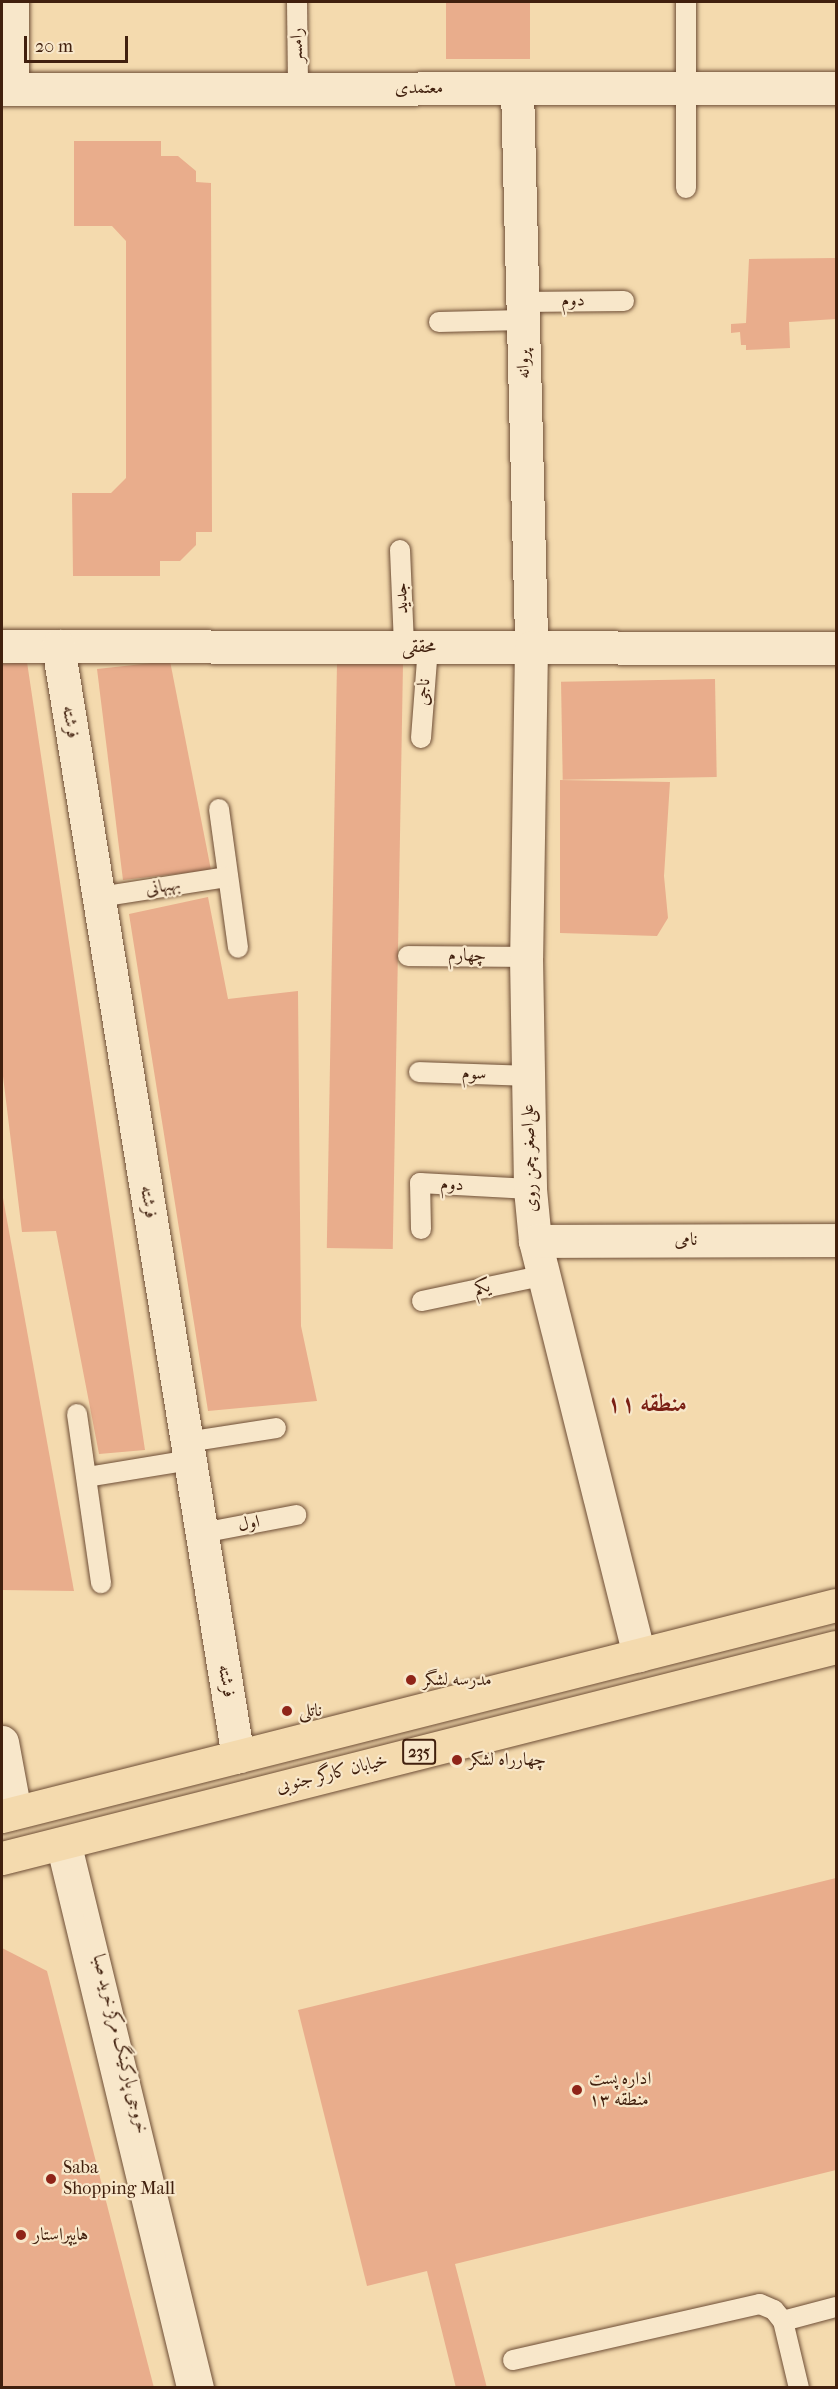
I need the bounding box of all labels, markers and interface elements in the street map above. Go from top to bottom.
scale bar [27,24,130,62]
street label: رامسر [286,28,308,62]
text: 20 m [35,36,73,57]
street label: معتمدی [395,77,443,99]
street label: دوم [561,290,585,312]
street label: پروانه [513,349,535,379]
street label: جدید [391,582,413,614]
street label: محققی [402,636,436,658]
street label: ناجی [412,678,436,706]
street label: فرشته [57,704,83,740]
street label: بهبهانی [144,874,182,900]
street label: چهارم [448,945,486,967]
street label: سوم [461,1063,487,1085]
street label: علی‌اصغر چمن روی [517,1104,543,1212]
street label: دوم [440,1174,464,1196]
street label: فرشته [135,1184,161,1220]
street label: نامی [674,1229,698,1251]
street label: یکم [472,1276,492,1300]
district label: منطقه ۱۱ [607,1390,687,1418]
street label: اول [236,1511,262,1537]
street label: فرشته [213,1663,239,1699]
place label: مدرسه لشگر [423,1669,492,1691]
marker: مدرسه لشگر [404,1673,418,1687]
place label: ناتلی [299,1700,322,1722]
marker: ناتلی [280,1704,294,1718]
road number: 235 [401,1739,437,1765]
place label: چهارراه لشکر [469,1749,546,1771]
street label: خیابان کارگر جنوبی [274,1750,390,1798]
marker: چهارراه لشکر [450,1753,464,1767]
street label: خروجی پارکینگ مرکز خرید صبا [87,1952,153,2136]
place label: اداره پست منطقه ۱۳ [589,2069,651,2112]
marker: اداره پست منطقه ۱۳ [570,2083,584,2097]
place label: Saba Shopping Mall [63,2158,175,2200]
marker: Saba Shopping Mall [44,2172,58,2186]
place label: هایپراستار [33,2224,88,2246]
marker: هایپراستار [14,2228,28,2242]

